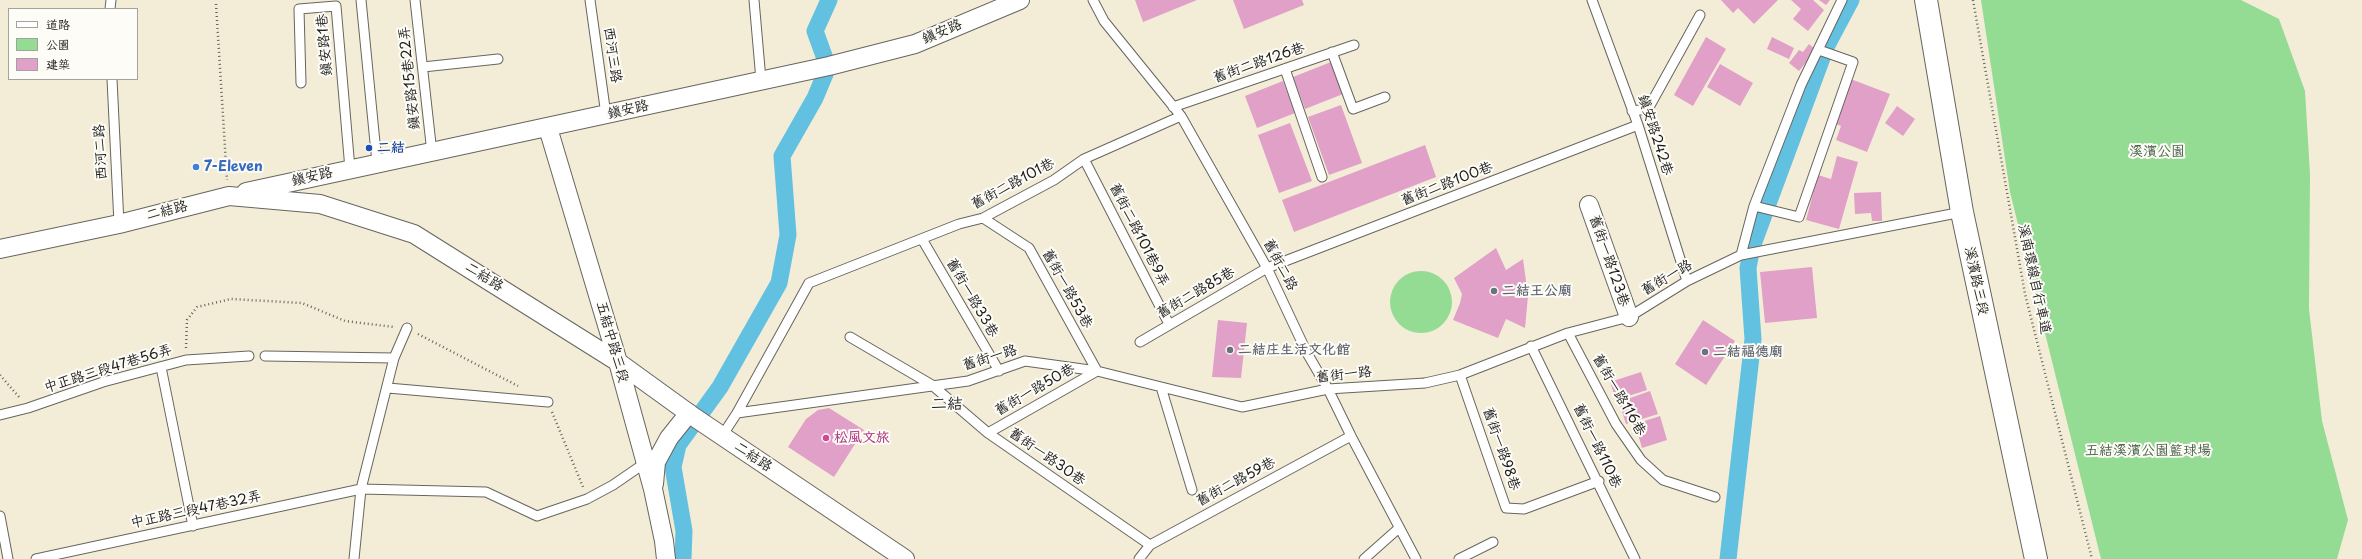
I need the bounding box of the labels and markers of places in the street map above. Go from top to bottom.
place label: 二結 [377,140,405,156]
marker: 二結 [364,143,374,153]
place label: 7-Eleven [204,159,263,175]
marker: 7-Eleven [191,162,201,172]
place label: 二結王公廟 [1502,283,1572,299]
marker: 二結王公廟 [1489,286,1499,296]
place label: 二結庄生活文化館 [1238,342,1350,358]
place label: 二結福德廟 [1713,344,1783,360]
marker: 二結庄生活文化館 [1225,345,1235,355]
marker: 二結福德廟 [1700,347,1710,357]
place label: 松風文旅 [834,430,890,446]
marker: 松風文旅 [821,433,831,443]

